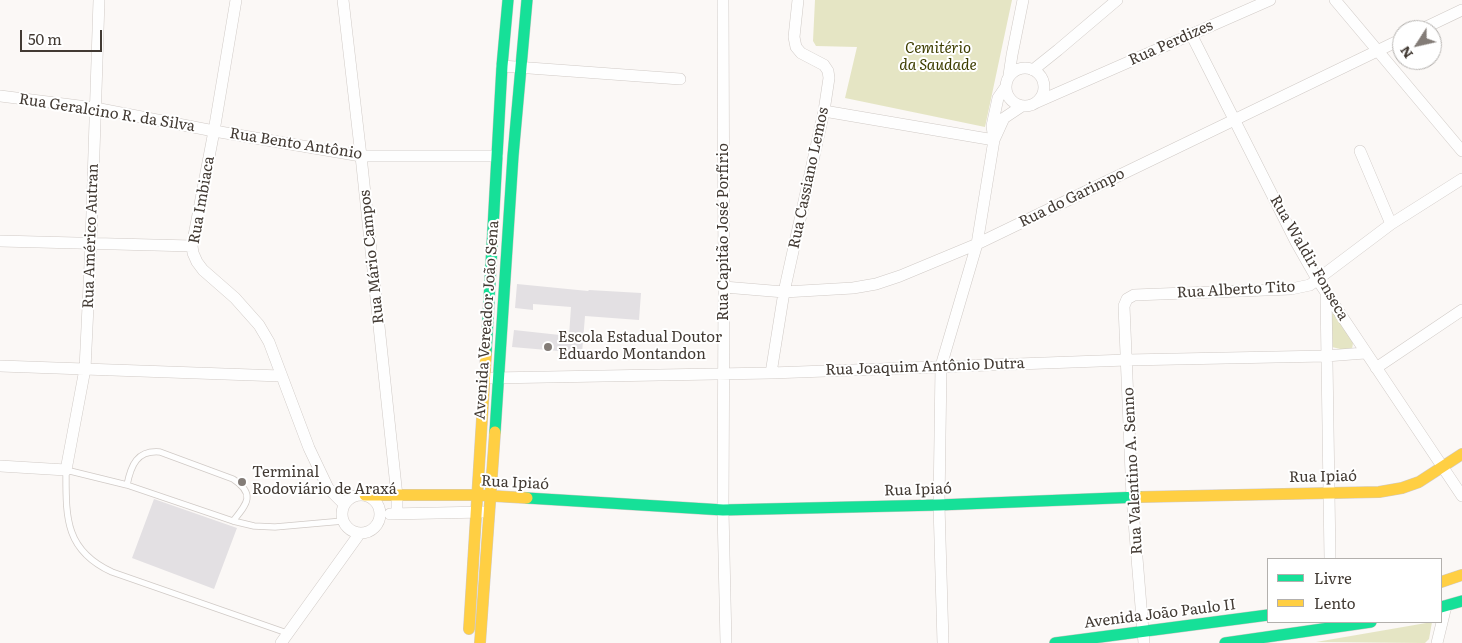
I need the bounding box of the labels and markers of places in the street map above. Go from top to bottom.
place label: Escola Estadual Doutor Eduardo Montandon [558,329,722,364]
marker: Escola Estadual Doutor Eduardo Montandon [542,341,554,353]
place label: Terminal Rodoviário de Araxá [252,464,397,499]
marker: Terminal Rodoviário de Araxá [236,476,248,488]

